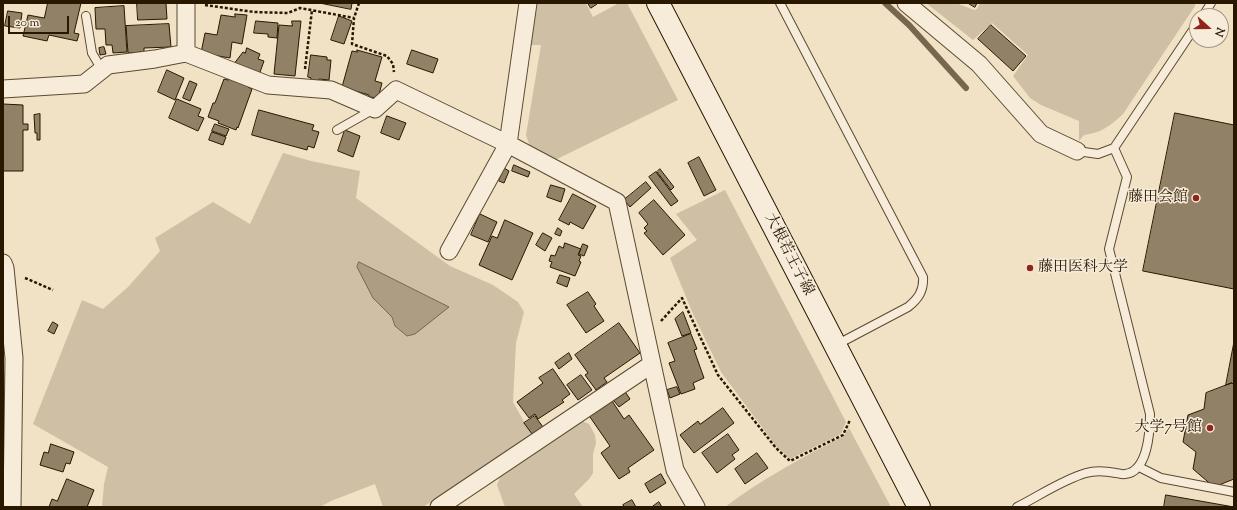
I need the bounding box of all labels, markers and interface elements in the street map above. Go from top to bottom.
scale bar [10,8,71,34]
north arrow [1189,8,1229,48]
text: 20 m [15,14,39,32]
text: N [1210,25,1228,39]
place label: 藤田会館 [1128,189,1188,207]
marker: 藤田会館 [1191,193,1201,203]
street label: 大根若王子線 [760,211,816,299]
place label: 藤田医科大学 [1038,259,1128,277]
marker: 藤田医科大学 [1025,263,1035,273]
place label: 大学7号館 [1134,419,1202,437]
marker: 大学7号館 [1205,423,1215,433]

